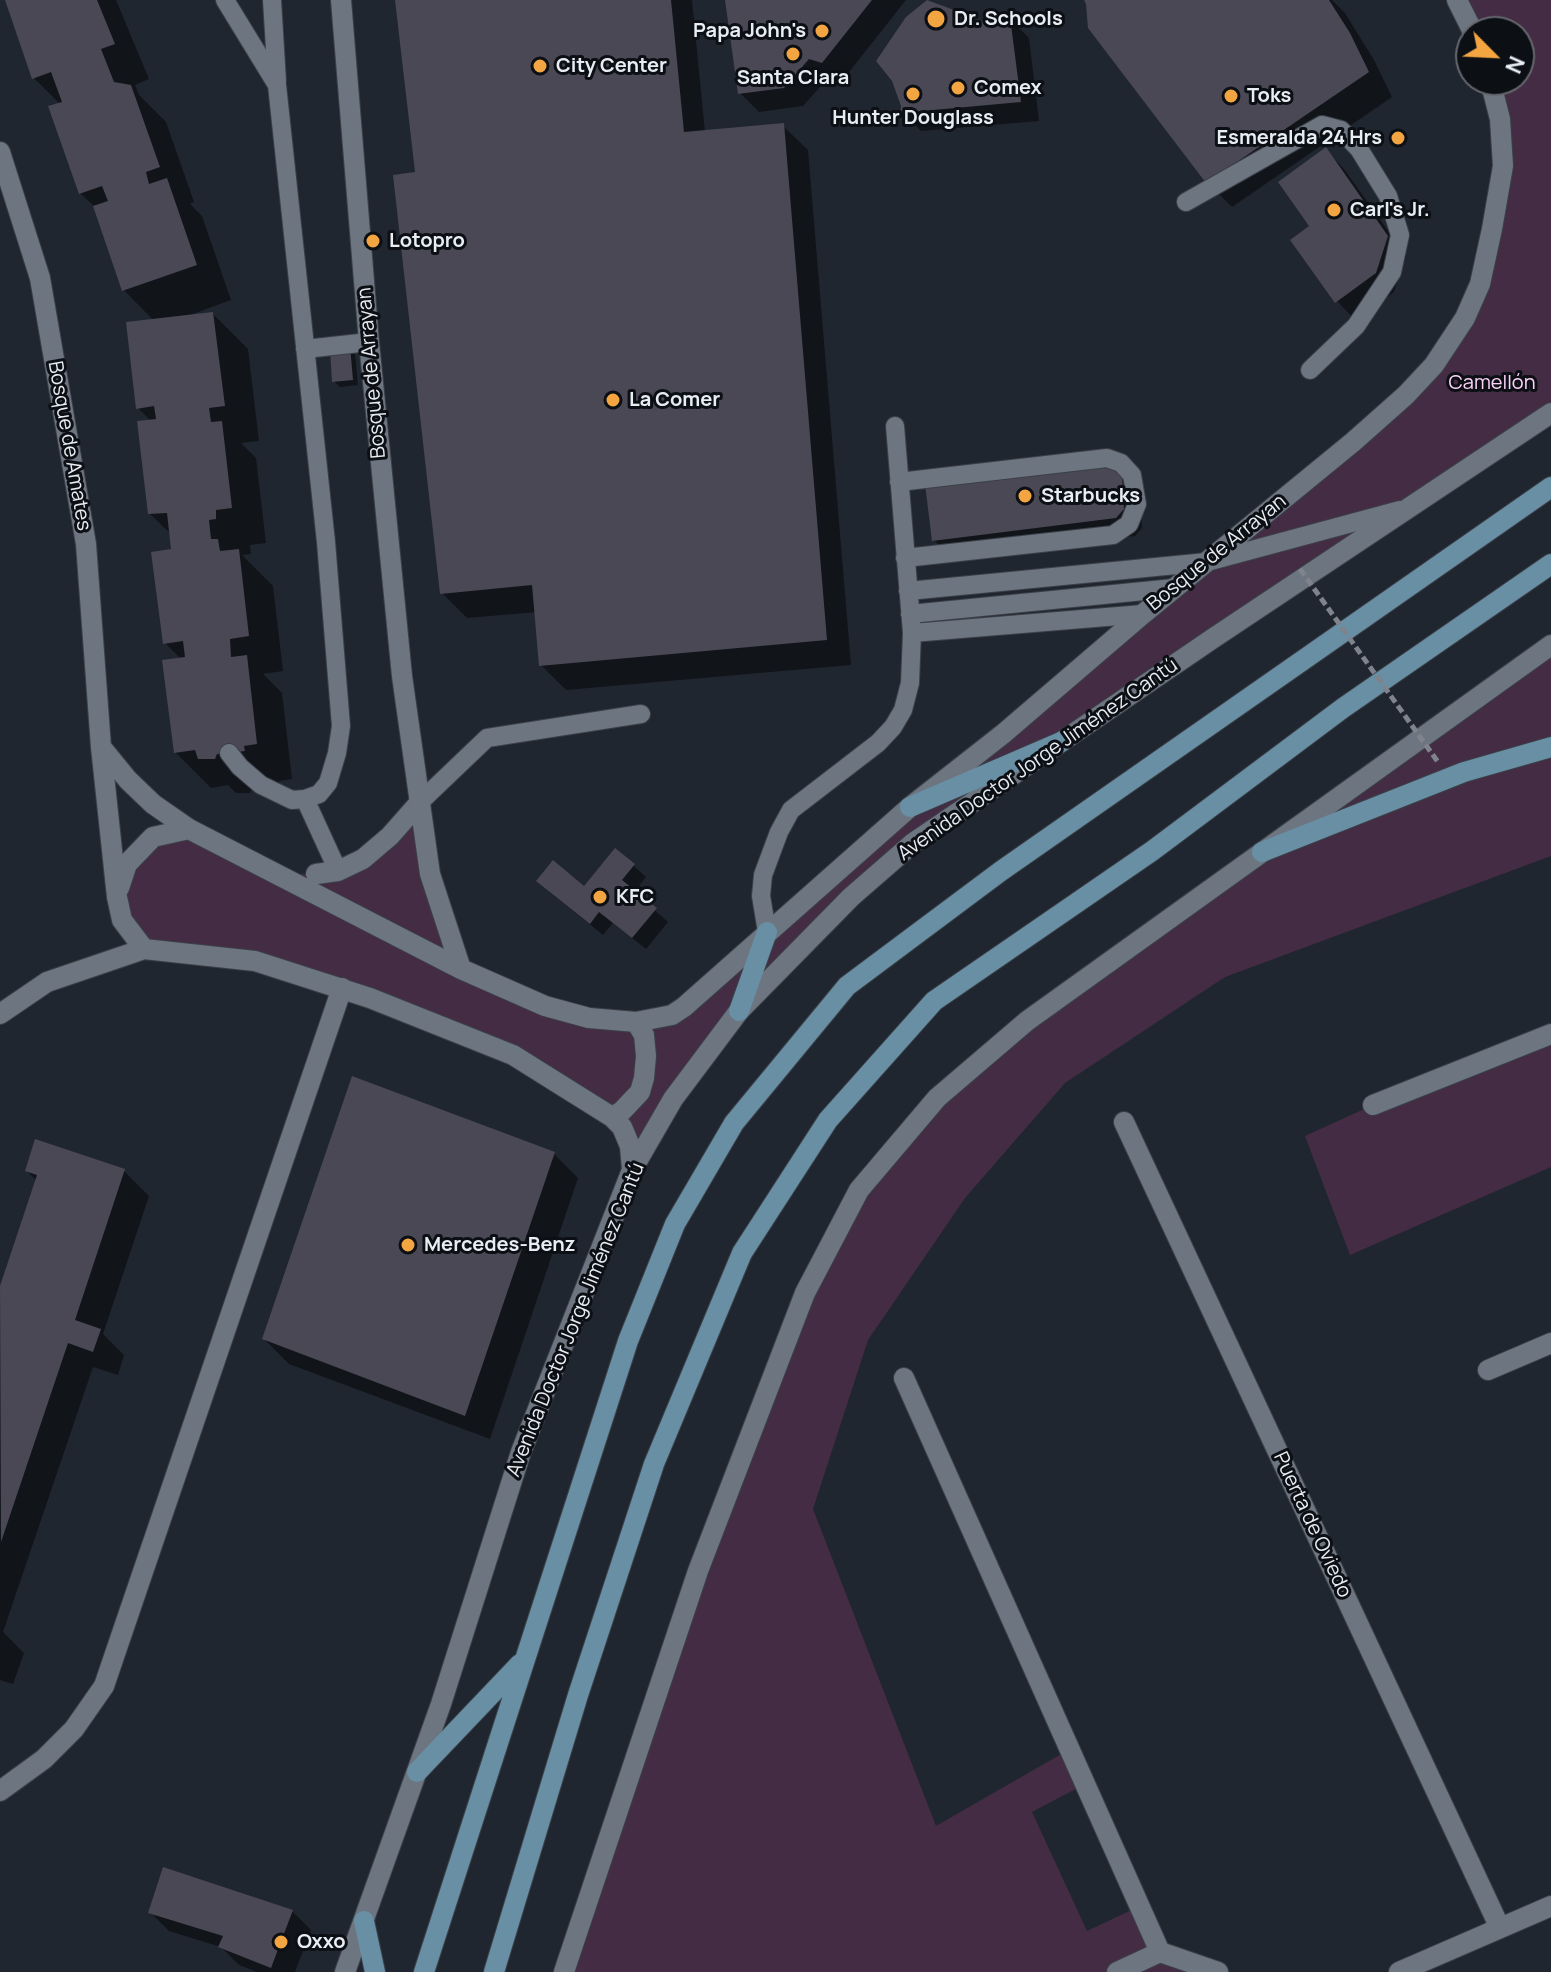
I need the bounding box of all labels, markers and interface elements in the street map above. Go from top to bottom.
place label: Dr. Schools [954,7,1063,31]
marker: Dr. Schools [925,8,947,30]
north arrow [1455,16,1535,96]
place label: Papa John's [693,19,806,43]
marker: Papa John's [813,22,831,40]
marker: Santa Clara [784,45,802,63]
text: N [1498,52,1532,78]
place label: City Center [556,54,667,78]
marker: City Center [531,57,549,75]
place label: Santa Clara [737,66,849,90]
place label: Comex [974,76,1042,100]
marker: Comex [949,79,967,97]
place label: Toks [1247,84,1291,108]
marker: Hunter Douglass [904,85,922,103]
marker: Toks [1222,87,1240,105]
place label: Hunter Douglass [832,106,994,130]
place label: Esmeralda 24 Hrs [1216,126,1382,150]
marker: Esmeralda 24 Hrs [1389,129,1407,147]
place label: Carl's Jr. [1350,198,1430,222]
marker: Carl's Jr. [1325,201,1343,219]
place label: Lotopro [389,229,465,253]
marker: Lotopro [364,232,382,250]
street label: Bosque de Arrayan [353,286,391,460]
street label: Bosque de Amates [42,359,96,533]
park label: Camellón [1448,371,1536,395]
place label: La Comer [629,388,720,412]
marker: La Comer [604,391,622,409]
place label: Starbucks [1041,484,1140,508]
marker: Starbucks [1016,487,1034,505]
street label: Bosque de Arrayan [1143,490,1291,616]
street label: Avenida Doctor Jorge Jiménez Cantú [893,654,1183,866]
place label: KFC [616,885,654,909]
marker: KFC [591,888,609,906]
street label: Avenida Doctor Jorge Jiménez Cantú [502,1159,650,1481]
place label: Mercedes-Benz [424,1233,575,1257]
marker: Mercedes-Benz [399,1236,417,1254]
street label: Puerta de Oviedo [1268,1448,1356,1602]
place label: Oxxo [297,1930,346,1954]
marker: Oxxo [272,1933,290,1951]

